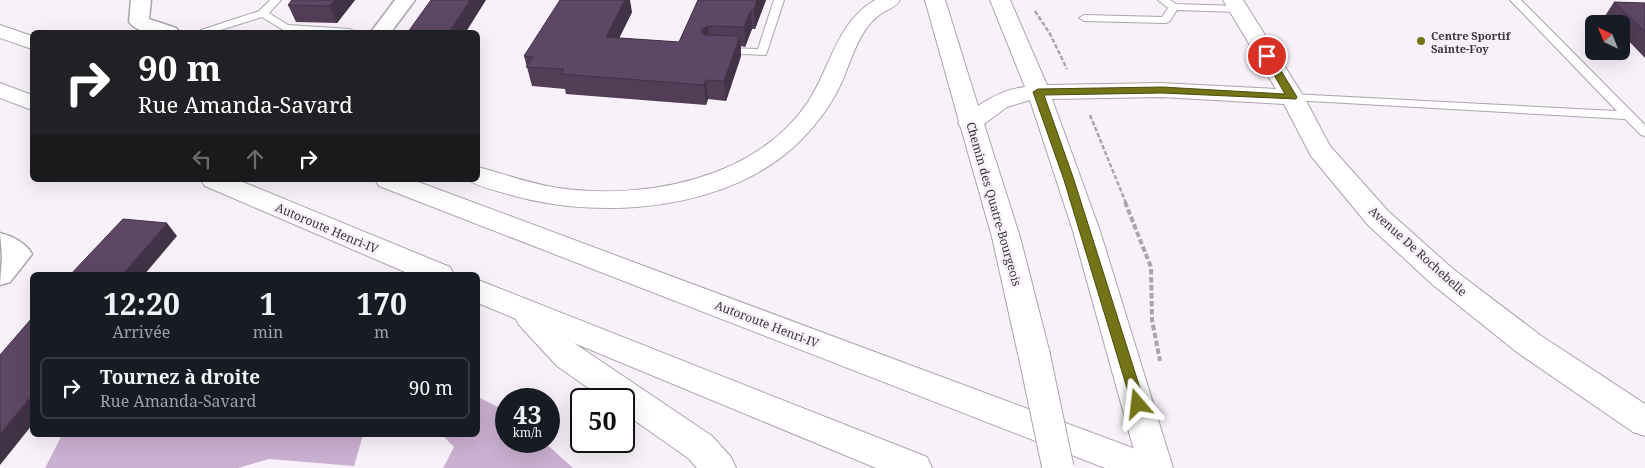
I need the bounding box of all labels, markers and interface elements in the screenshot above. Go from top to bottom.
north arrow [1585,15,1630,60]
map controls [1585,15,1630,60]
place label: Centre Sportif Sainte-Foy [1431,28,1512,56]
pin [1246,35,1288,77]
marker: Centre Sportif Sainte-Foy [1415,35,1427,47]
icon: arrive [1253,42,1281,70]
text: 90 m [138,44,221,91]
icon: right [55,50,120,115]
text: Rue Amanda-Savard [138,89,353,119]
street label: Chemin des Quatre-Bourgeois [962,120,1026,288]
icon: left [188,145,216,173]
icon: ahead [241,145,269,173]
icon: right [294,145,322,173]
street label: Autoroute Henri-IV [273,199,382,258]
street label: Avenue De Rochebelle [1365,202,1471,300]
text: 12:20 [103,283,180,324]
text: 1 [260,283,276,324]
text: 170 [356,283,407,324]
street label: Autoroute Henri-IV [712,296,822,352]
text: Arrivée [112,321,170,343]
text: min [253,321,283,343]
text: m [374,321,389,343]
text: Tournez à droite [100,364,260,390]
icon: right [57,374,85,402]
text: 90 m [409,375,453,401]
position arrow [1111,377,1163,429]
speed limit sign: 50 [570,388,635,453]
text: Rue Amanda-Savard [100,390,256,412]
text: 43 [513,397,542,431]
text: km/h [513,424,542,441]

